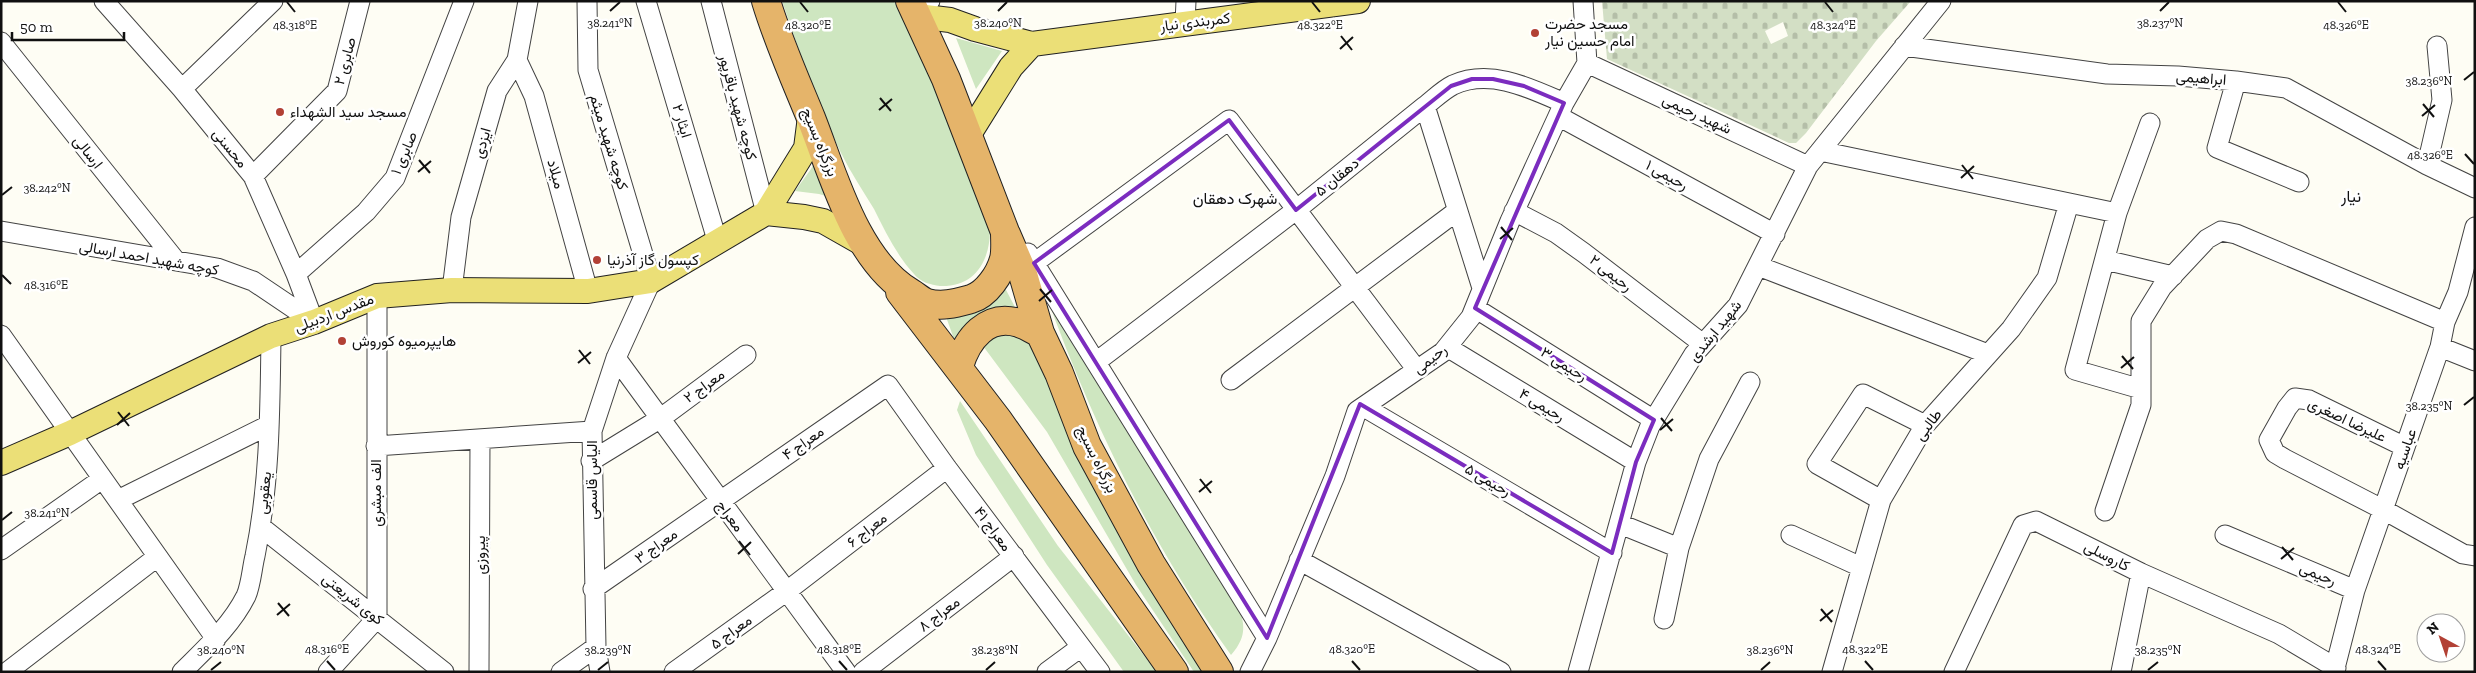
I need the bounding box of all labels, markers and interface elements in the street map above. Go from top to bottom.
street label: کمربندی نیار [1158,9,1232,36]
scale bar [12,10,125,42]
place label: مسجد حضرت امام حسین نیار [1544,15,1634,51]
text: 38.241°N [587,16,633,30]
text: 38.240°N [974,16,1022,30]
text: 38.237°N [2137,16,2183,30]
text: 50 m [20,18,53,36]
text: 48.318°E [273,18,317,32]
text: 48.320°E [785,18,831,32]
text: 48.322°E [1297,18,1343,32]
text: 48.324°E [1810,18,1856,32]
text: 48.326°E [2323,18,2369,32]
marker: مسجد حضرت امام حسین نیار [1529,27,1541,39]
street label: صابری ۲ [330,35,361,87]
street label: کوچه شهید باقرپور [714,51,761,163]
street label: ابراهیمی [2175,67,2227,90]
text: 38.236°N [2406,74,2453,88]
street label: شهید رحیمی [1659,90,1735,139]
street label: کوچه شهید میثم [585,92,632,193]
street label: ایثار ۲ [668,102,696,140]
place label: مسجد سید الشهداء [290,103,406,121]
street label: بزرگراه بسیج [796,105,842,180]
marker: مسجد سید الشهداء [274,106,286,118]
street label: محسنی [208,125,251,172]
street label: ایزدی [469,126,496,161]
street label: صابری ۱ [387,129,422,178]
street label: ارسالی [69,132,107,173]
text: 48.326°E [2407,148,2453,162]
street label: دهقان ۵ [1311,154,1363,200]
street label: رحیمی ۱ [1642,156,1691,195]
street label: میلاد [543,157,569,191]
text: 38.242°N [23,181,71,195]
district label: نیار [2340,187,2361,207]
district label: شهرک دهقان [1193,189,1277,209]
street label: کوچه شهید احمد ارسالی [78,237,221,280]
place label: کپسول گاز آذرنیا [607,251,699,270]
street label: رحیمی ۲ [1585,251,1636,296]
marker: کپسول گاز آذرنیا [591,254,603,266]
text: 48.316°E [24,278,68,292]
street label: مقدس اردبیلی [292,290,377,337]
street label: شهید ارشدی [1685,296,1746,366]
place label: هایپرمیوه کوروش [352,332,456,351]
marker: هایپرمیوه کوروش [336,335,348,347]
street label: رحیمی [1409,340,1451,379]
street label: رحیمی ۳ [1537,343,1591,386]
street label: معراج ۲ [680,365,729,408]
street label: رحیمی ۴ [1515,384,1568,426]
street label: علیرضا اصغری [2305,394,2389,447]
text: 38.235°N [2406,399,2452,413]
street label: طالبی [1910,406,1946,445]
street label: معراج ۴ [779,422,829,465]
street label: بزرگراه بسیج [1071,422,1121,496]
street label: عباسیه [2390,426,2420,472]
street label: الیاس قاسمی [583,440,602,520]
street label: الف مبشری [367,459,386,527]
street label: رحیمی ۵ [1461,460,1514,501]
street label: یعقوبی [253,471,276,515]
street label: معراج [711,497,748,537]
street label: معراج ۴۱ [969,503,1016,556]
text: 38.241°N [24,506,70,520]
street label: معراج ۶ [843,509,892,553]
street label: معراج ۳ [631,525,682,569]
street label: پیروزی [471,535,490,575]
street label: کاروسلی [2081,537,2133,576]
street label: رحیمی [2297,558,2339,591]
street label: کوی شریعتی [318,569,388,630]
street label: معراج ۸ [915,593,964,637]
street label: معراج ۵ [707,611,757,655]
north arrow [2416,613,2466,663]
text: N [2423,618,2443,638]
text: 48.316°E [305,642,349,656]
text: 48.318°E [817,642,861,656]
text: 48.320°E [1329,642,1375,656]
text: 48.322°E [1842,642,1888,656]
text: 48.324°E [2355,642,2401,656]
text: 38.240°N [197,643,245,657]
text: 38.239°N [585,643,632,657]
text: 38.238°N [972,643,1019,657]
text: 38.236°N [1747,643,1794,657]
text: 38.235°N [2135,643,2181,657]

